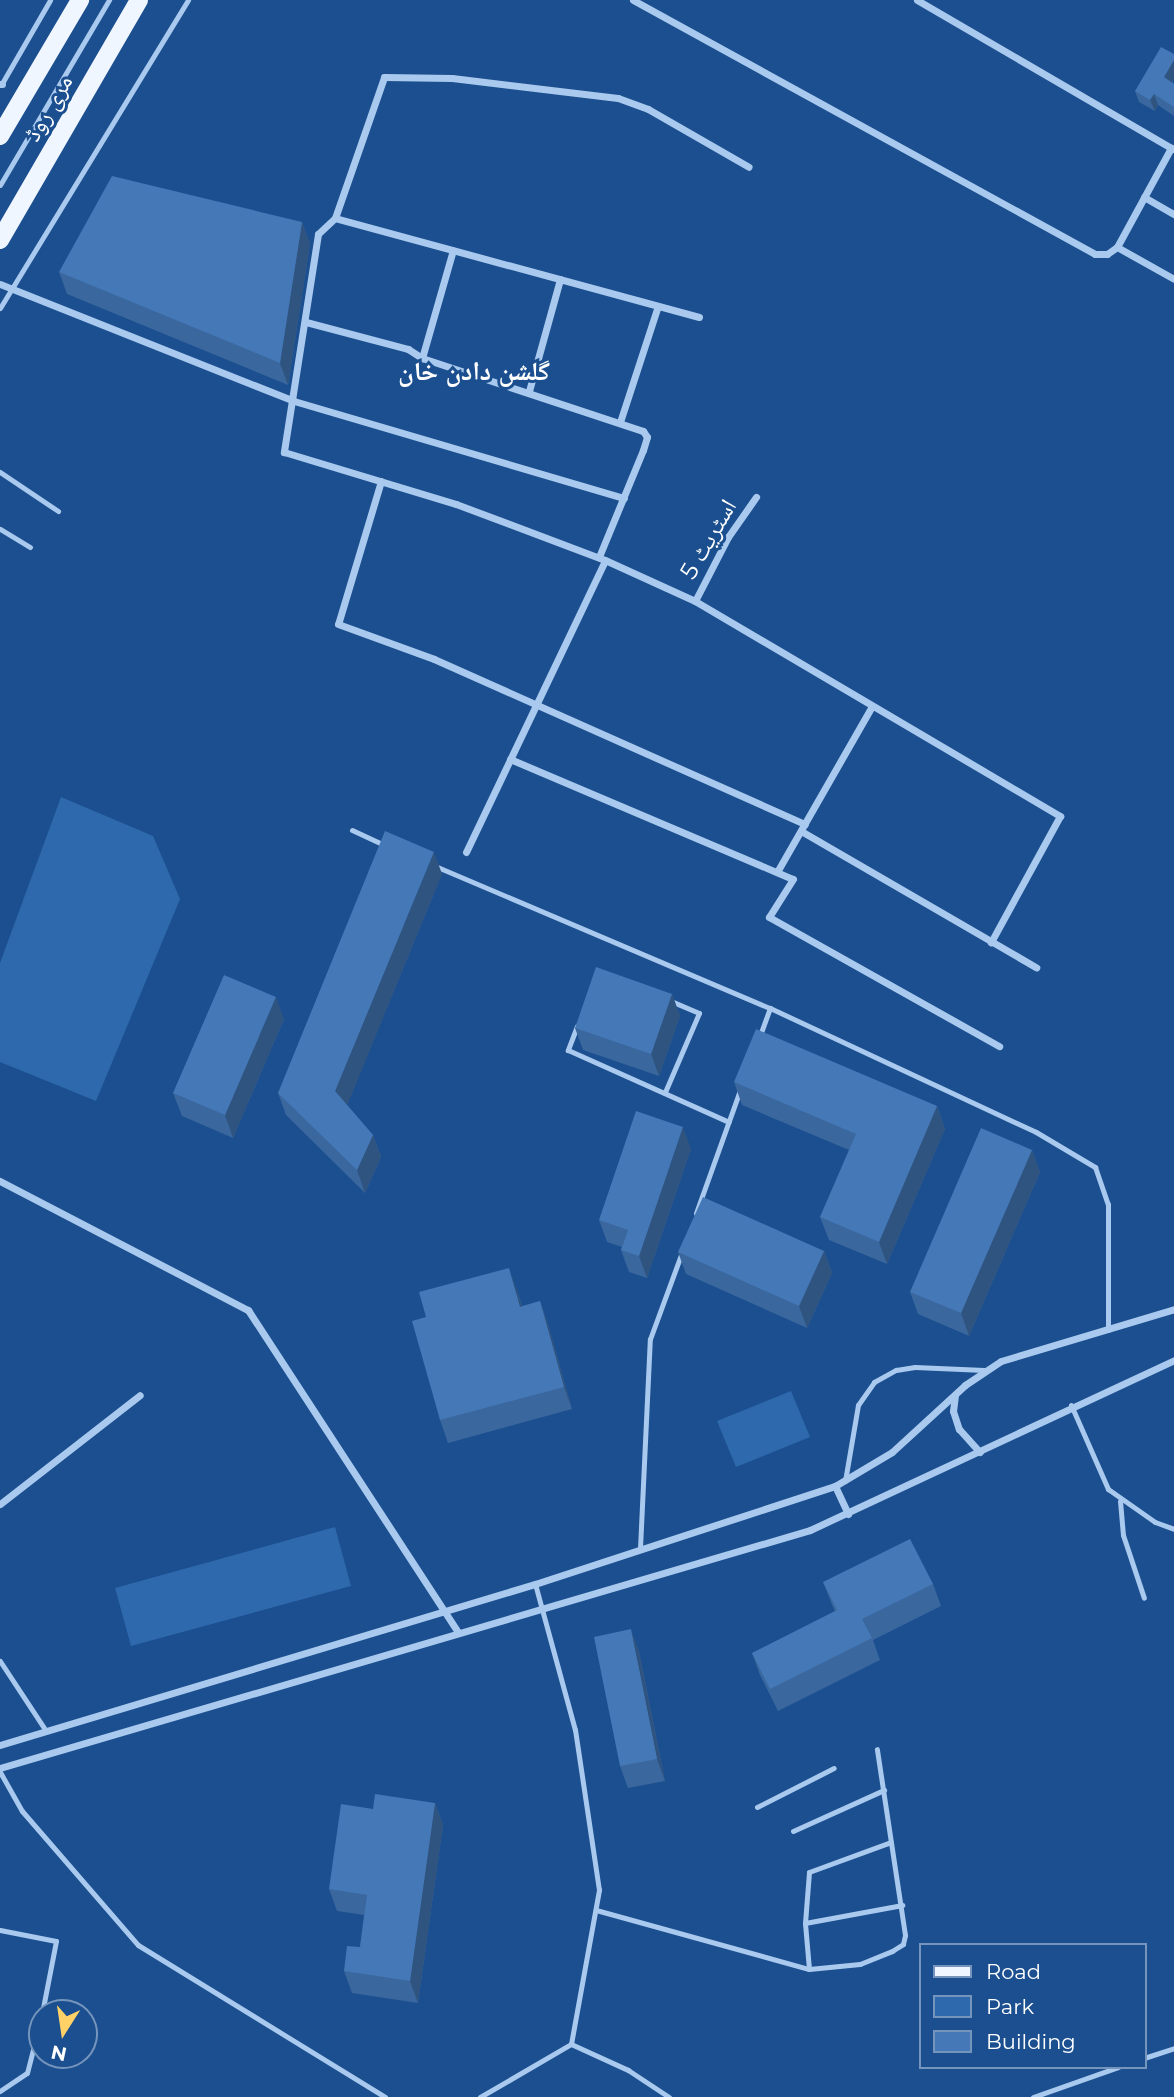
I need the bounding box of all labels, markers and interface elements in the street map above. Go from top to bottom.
street label: مری روڈ [17,70,79,146]
district label: گلشن دادن خان [398,356,550,388]
street label: اسٹریٹ 5 [674,494,742,584]
legend [918,1943,1146,2069]
text: Road [986,1959,1041,1984]
text: Park [986,1994,1034,2019]
north arrow [28,1999,98,2069]
text: Building [986,2029,1076,2054]
text: N [49,2040,69,2066]

